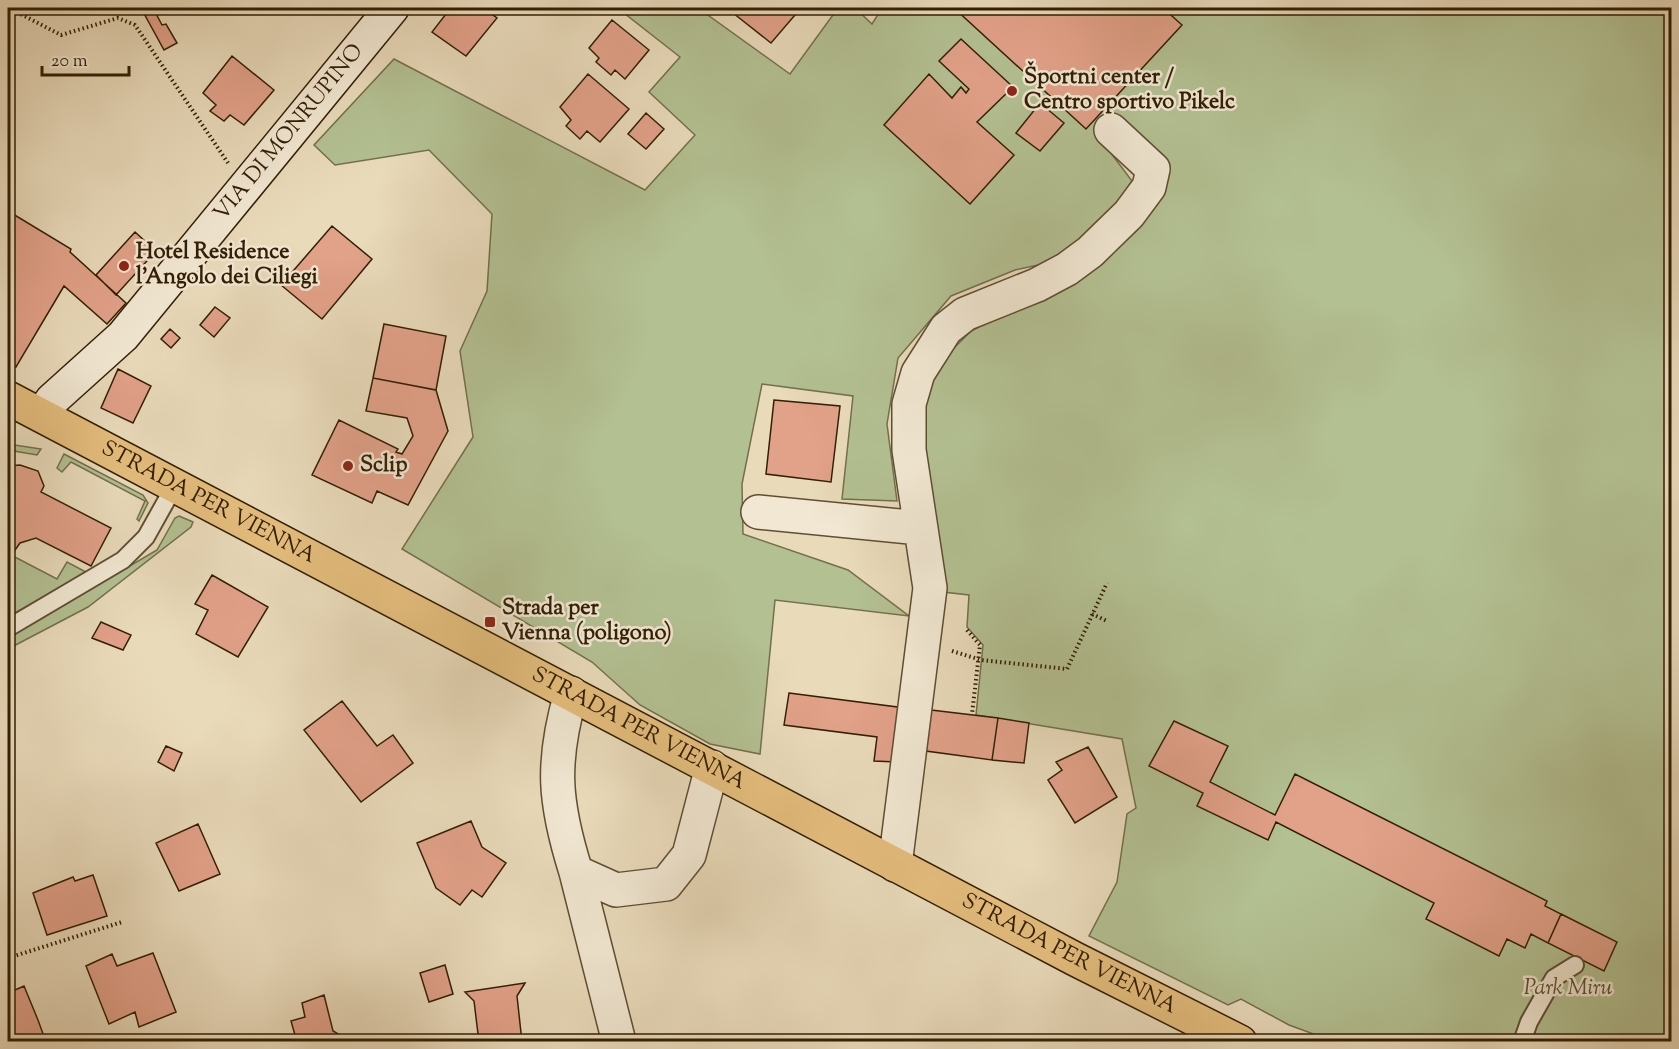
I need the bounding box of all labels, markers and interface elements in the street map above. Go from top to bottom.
street label: VIA DI MONRUPINO [207,37,372,229]
scale bar [42,39,129,77]
text: 20 m [51,49,88,75]
place label: Športni center / Centro sportivo Pikelc [1024,61,1235,119]
marker: Športni center / Centro sportivo Pikelc [1005,84,1019,98]
place label: Hotel Residence l'Angolo dei Ciliegi [136,237,318,294]
marker: Hotel Residence l'Angolo dei Ciliegi [117,259,131,273]
street label: STRADA PER VIENNA [95,434,321,573]
place label: Sclip [360,450,407,482]
marker: Sclip [341,459,355,473]
place label: Strada per Vienna (poligono) [502,593,672,650]
marker: Strada per Vienna (poligono) [483,615,497,629]
street label: STRADA PER VIENNA [525,660,751,799]
street label: STRADA PER VIENNA [955,886,1182,1024]
park label: Park Miru [1524,973,1613,1005]

